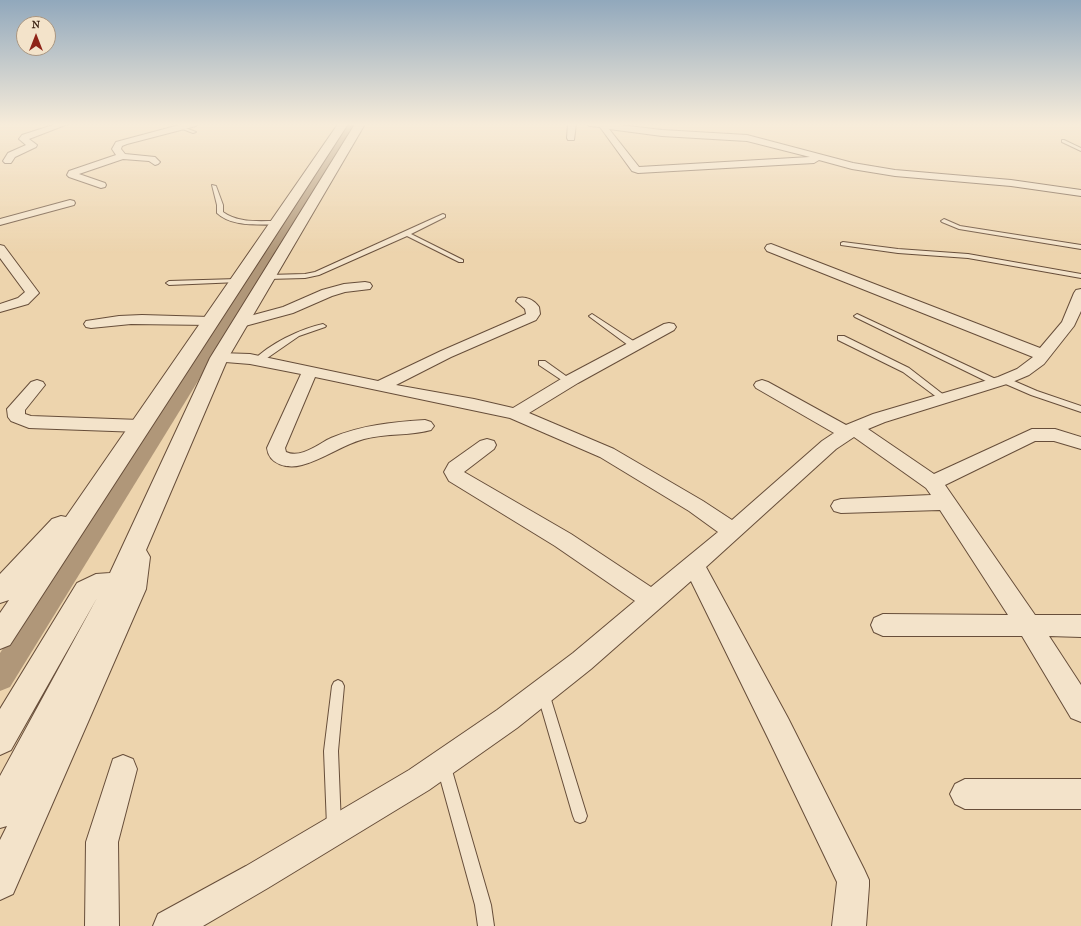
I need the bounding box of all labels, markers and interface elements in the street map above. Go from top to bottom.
north arrow [16,16,56,56]
text: N [32,18,40,31]

